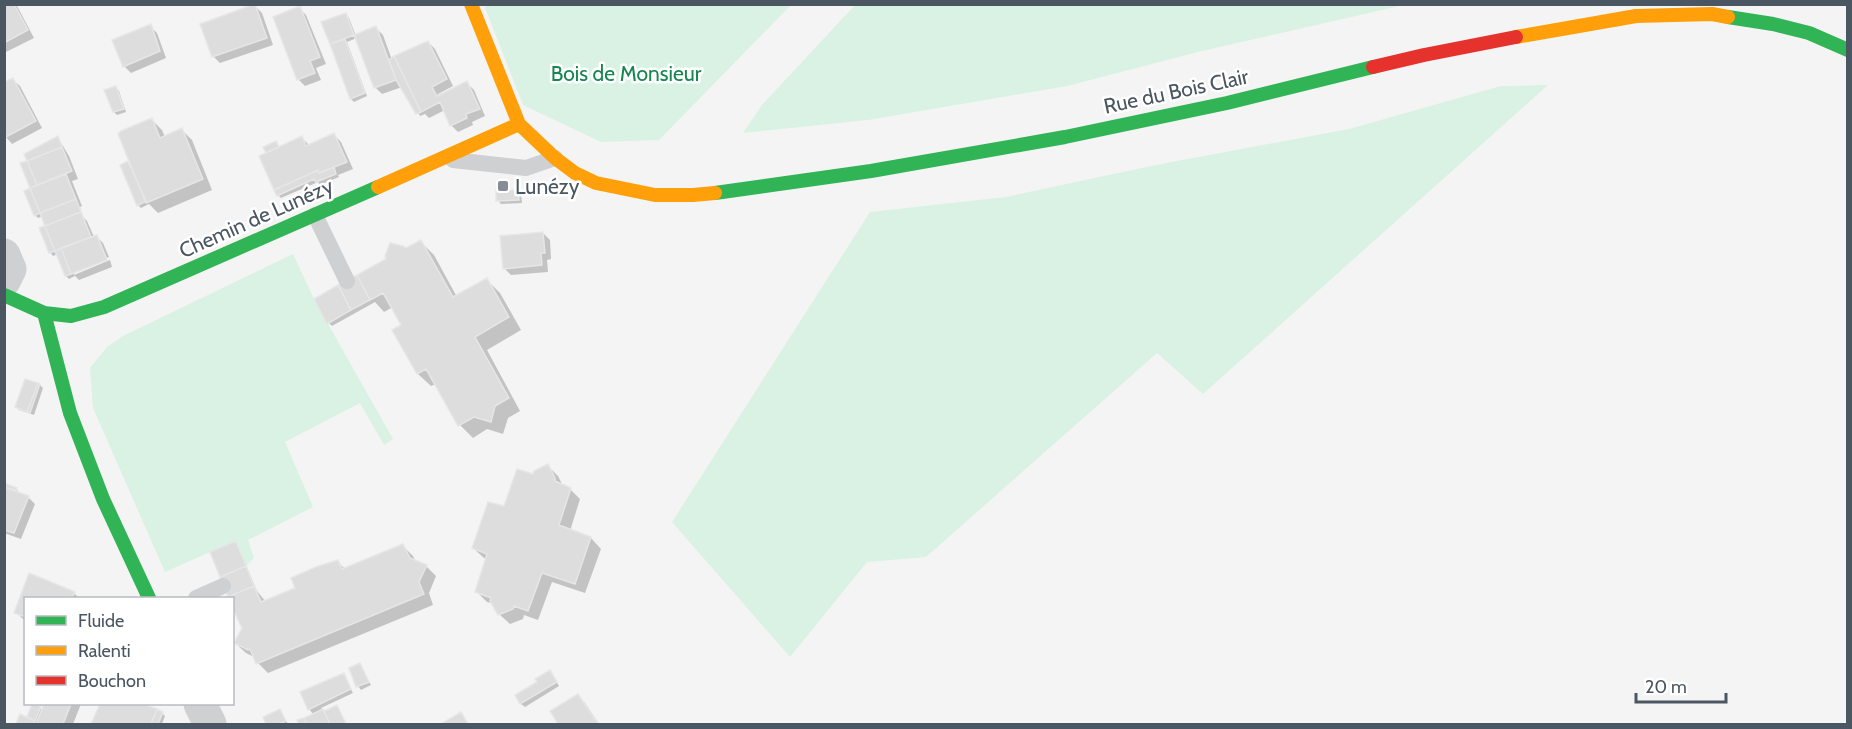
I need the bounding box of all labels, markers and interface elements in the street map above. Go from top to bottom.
park label: Bois de Monsieur [551,61,702,86]
street label: Rue du Bois Clair [1101,63,1251,119]
street label: Chemin de Lunézy [175,173,337,263]
place label: Lunézy [515,174,580,199]
marker: Lunézy [496,179,510,193]
legend [24,597,234,705]
text: Fluide [78,610,124,632]
text: Ralenti [78,640,131,662]
scale bar [1636,666,1726,704]
text: Bouchon [78,670,146,692]
text: 20 m [1645,676,1687,698]

